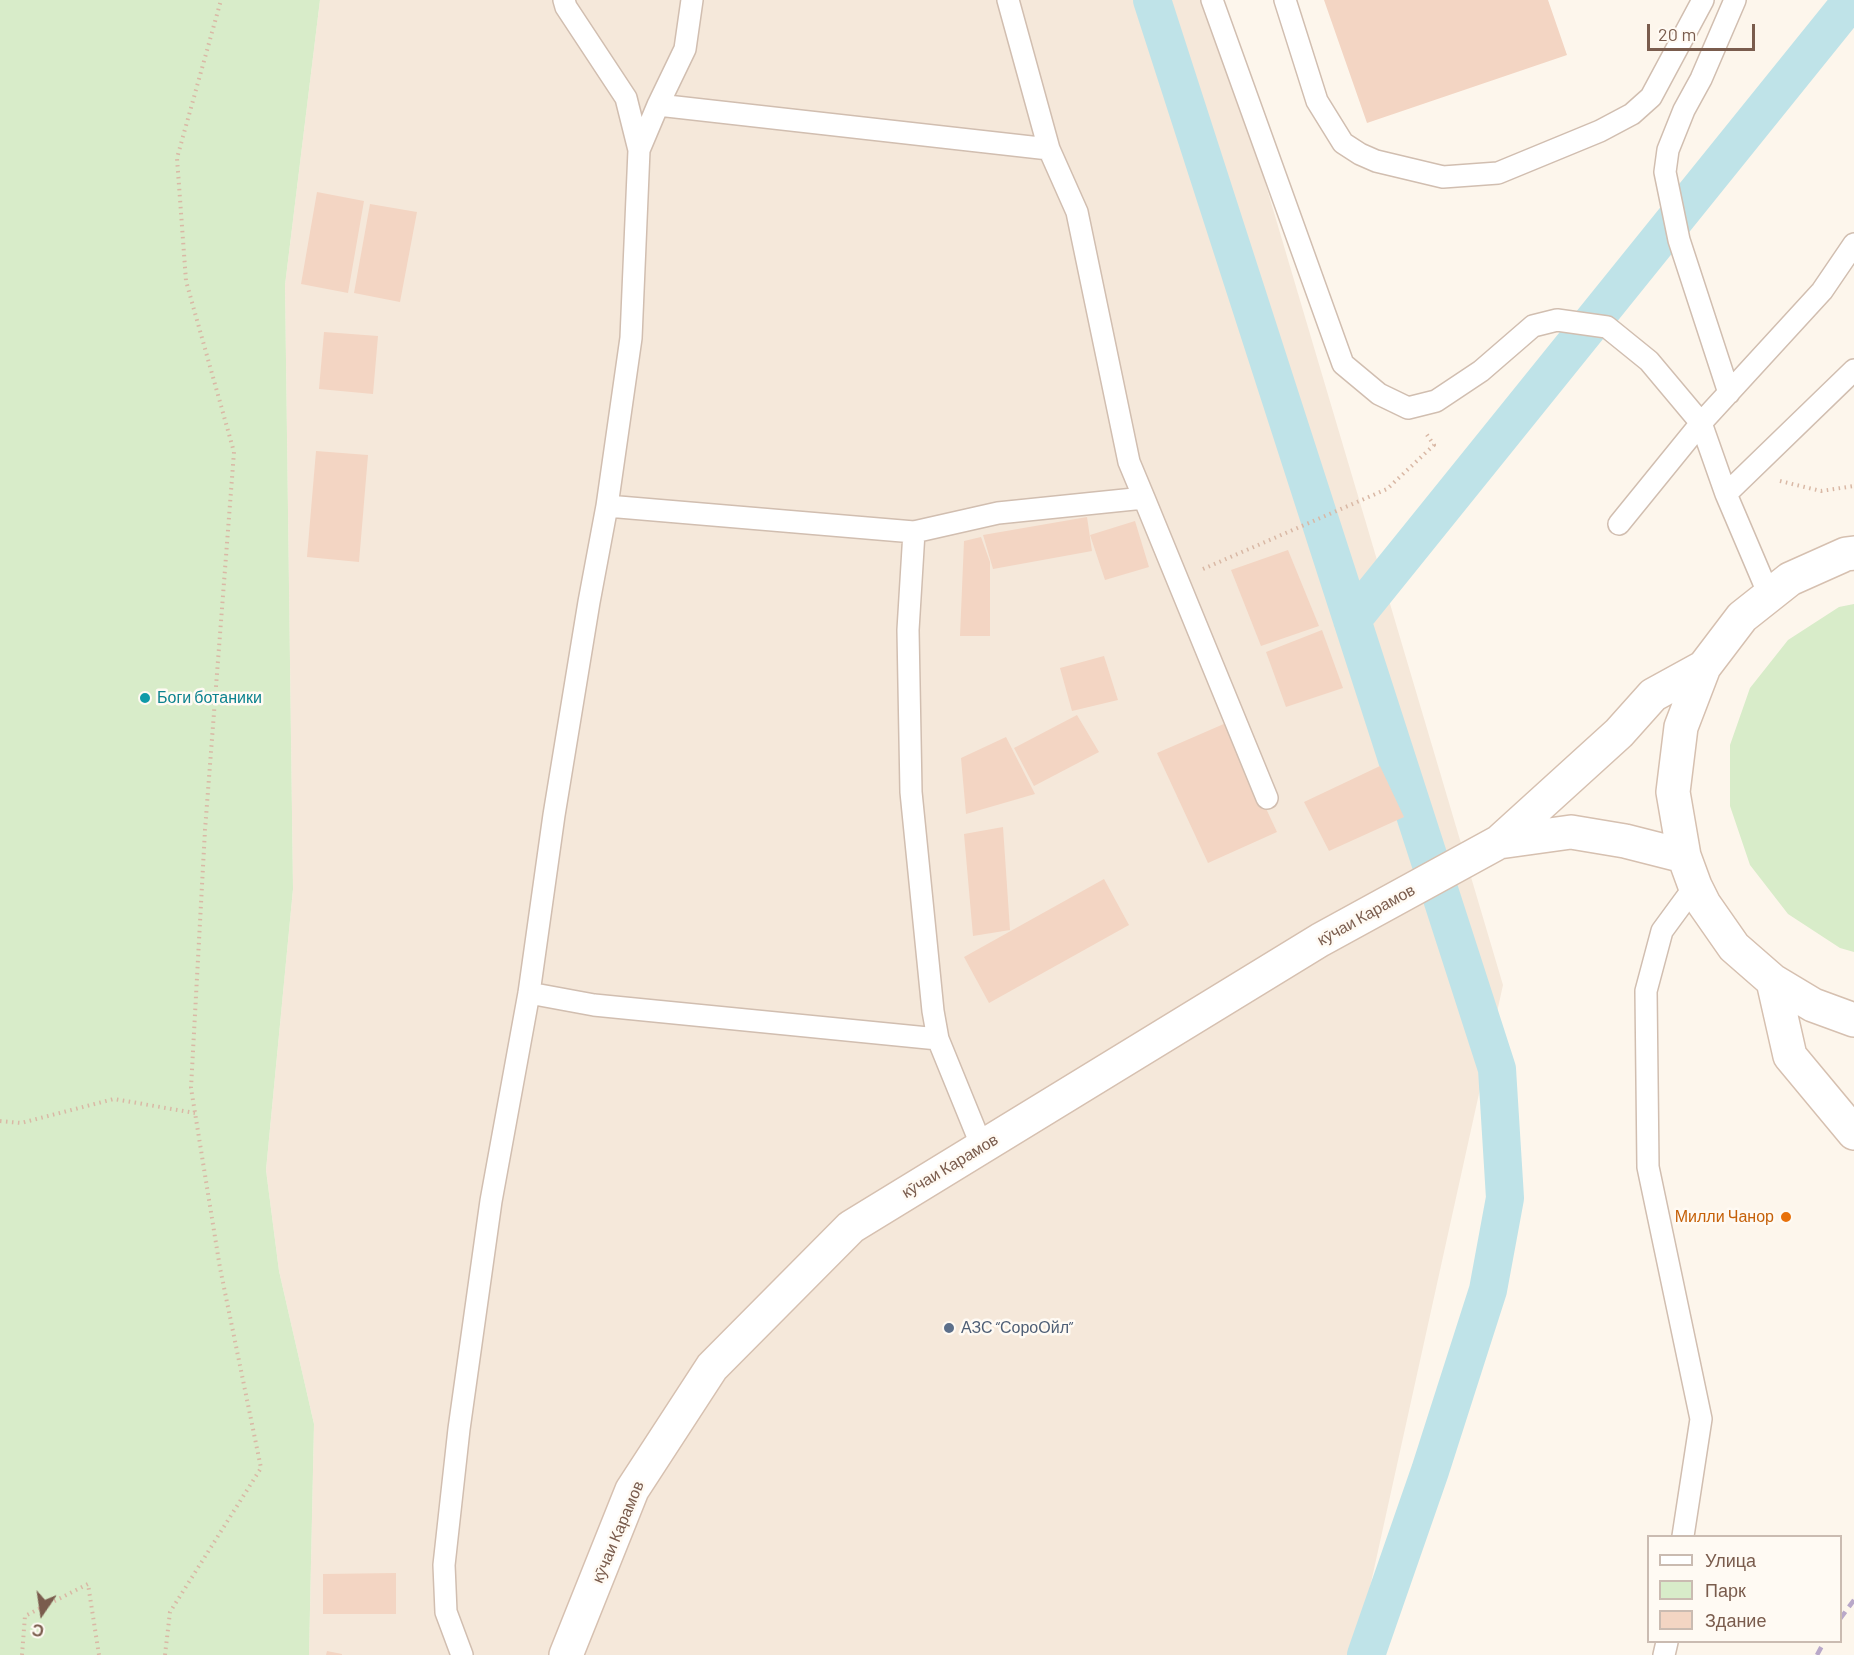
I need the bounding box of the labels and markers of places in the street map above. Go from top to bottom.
place label: Боги ботаники [157,688,262,708]
marker: Боги ботаники [138,691,152,705]
place label: Милли Чанор [1675,1207,1774,1227]
marker: Милли Чанор [1779,1210,1793,1224]
place label: АЗС “СороОйл” [961,1318,1073,1338]
marker: АЗС “СороОйл” [942,1321,956,1335]

